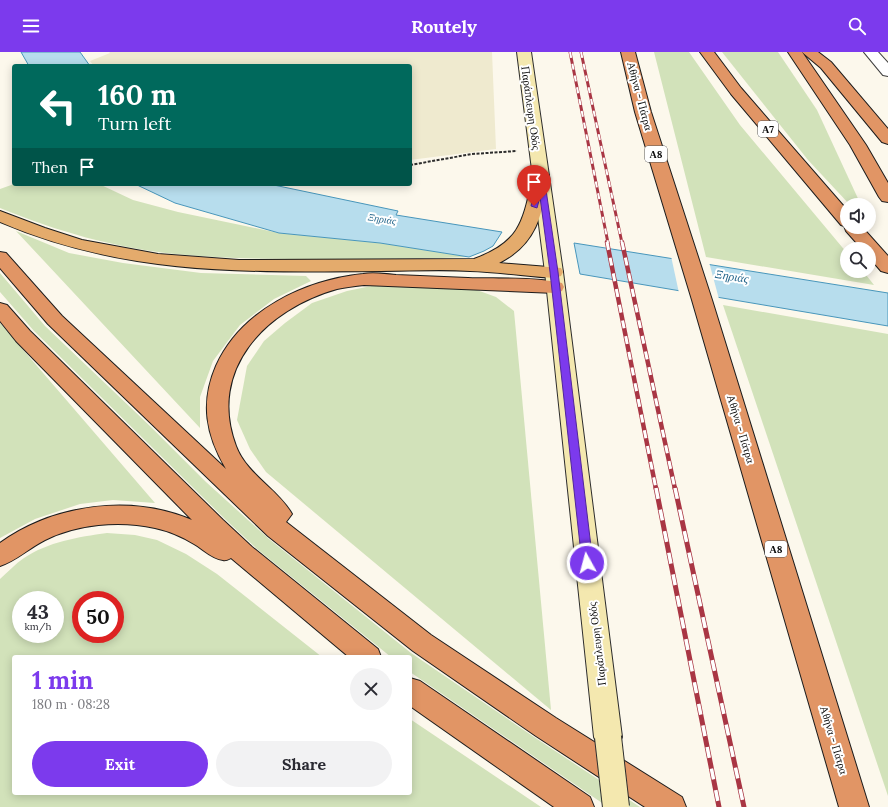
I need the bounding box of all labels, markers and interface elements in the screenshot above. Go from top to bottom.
icon: menu [20,15,42,37]
text: Routely [411,15,477,38]
icon: search [846,15,868,37]
street label: Αθήνα - Πάτρα [624,60,656,132]
street label: Παράπλευρη Οδός [518,65,544,151]
text: 160 m [98,77,176,113]
icon: left [32,80,84,132]
text: Turn left [98,112,171,135]
road number: Α7 [758,121,778,137]
road number: Α8 [645,146,667,162]
icon: arrive [76,156,98,178]
text: Then [32,158,68,177]
pin [517,165,551,206]
icon: arrive [523,171,545,193]
map controls [840,198,876,278]
button: sound [840,198,876,234]
water label: Ξηριάς [367,210,398,228]
button: search [840,242,876,278]
water label: Ξηριάς [714,266,750,286]
street label: Αθήνα - Πάτρα [724,393,758,465]
road number: Α8 [765,541,787,557]
position arrow [566,542,608,584]
speed limit sign: 50 [72,591,124,643]
text: 43 [27,599,49,624]
street label: Παράπλευρη Οδός [585,601,609,687]
text: km/h [24,620,52,633]
text: 1 min [32,665,93,696]
button: close [350,668,392,710]
text: 180 m · 08:28 [32,696,110,713]
street label: Αθήνα - Πάτρα [817,704,851,776]
button: Exit [32,741,208,787]
button: Share [216,741,392,787]

